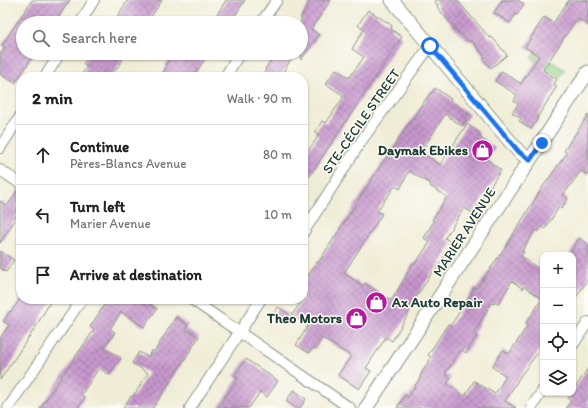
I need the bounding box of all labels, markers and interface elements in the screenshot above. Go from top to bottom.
search box [16,16,308,60]
icon: search [30,27,52,49]
text: Search here [62,29,137,47]
route start [421,37,439,55]
street label: STE-CÉCILE STREET [319,65,404,177]
text: 2 min [32,88,72,108]
text: Walk · 90 m [227,91,292,106]
route end [533,134,551,152]
shop icon: Daymak Ebikes [470,137,496,163]
text: Continue [70,138,129,156]
place label: Daymak Ebikes [378,142,468,159]
icon: ahead [32,144,54,166]
text: 80 m [263,147,292,162]
text: Pères-Blancs Avenue [70,156,187,171]
street label: MARIER AVENUE [429,184,500,280]
text: Turn left [70,198,125,216]
icon: left [32,204,54,226]
text: 10 m [264,207,292,222]
text: Marier Avenue [70,216,151,231]
map controls [540,252,576,396]
button: + [540,252,576,288]
icon: arrive [32,264,54,286]
text: Arrive at destination [70,266,202,284]
button: − [540,288,576,324]
shop icon: Ax Auto Repair [363,289,389,315]
place label: Ax Auto Repair [391,294,483,311]
shop icon: Theo Motors [344,305,370,331]
place label: Theo Motors [266,310,342,327]
button: locate [540,324,576,360]
button: layers [540,360,576,396]

